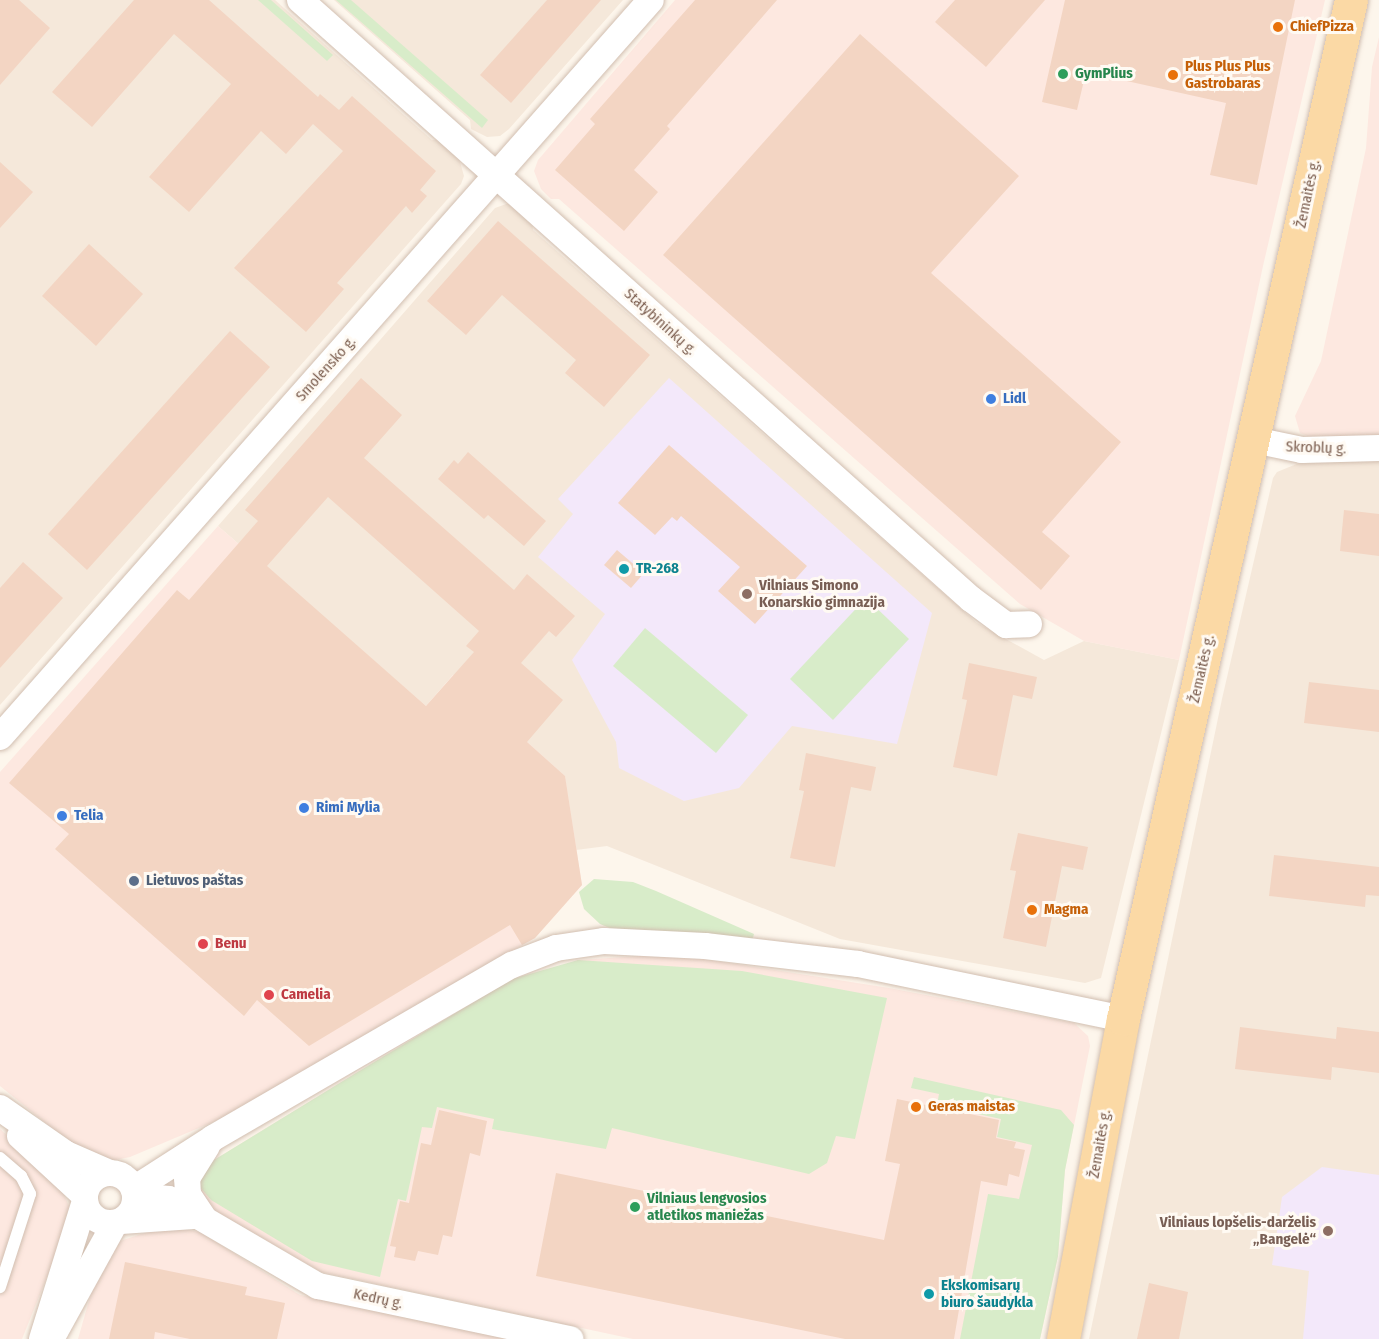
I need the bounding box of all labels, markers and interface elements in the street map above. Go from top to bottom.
place label: ChiefPizza [1290,18,1354,36]
marker: ChiefPizza [1271,20,1285,34]
place label: Plus Plus Plus Gastrobaras [1185,57,1271,92]
place label: GymPlius [1075,65,1133,83]
marker: GymPlius [1056,67,1070,81]
marker: Plus Plus Plus Gastrobaras [1166,68,1180,82]
street label: Žemaitės g. [1292,158,1324,230]
street label: Statybininkų g. [620,285,700,359]
street label: Smolensko g. [292,333,360,405]
place label: Lidl [1003,390,1026,408]
marker: Lidl [984,392,998,406]
street label: Skroblų g. [1285,438,1347,458]
place label: TR-268 [636,560,679,578]
marker: TR-268 [617,562,631,576]
place label: Vilniaus Simono Konarskio gimnazija [759,576,885,611]
marker: Vilniaus Simono Konarskio gimnazija [740,587,754,601]
street label: Žemaitės g. [1185,633,1219,705]
place label: Rimi Mylia [316,799,380,817]
marker: Rimi Mylia [297,801,311,815]
place label: Telia [74,807,104,825]
marker: Telia [55,809,69,823]
place label: Lietuvos paštas [146,872,243,890]
marker: Lietuvos paštas [127,874,141,888]
place label: Magma [1044,901,1088,919]
marker: Magma [1025,903,1039,917]
place label: Benu [215,935,247,953]
marker: Benu [196,937,210,951]
place label: Camelia [281,986,331,1004]
marker: Camelia [262,988,276,1002]
place label: Geras maistas [928,1098,1015,1116]
marker: Geras maistas [909,1100,923,1114]
street label: Žemaitės g. [1085,1108,1115,1180]
place label: Vilniaus lengvosios atletikos maniežas [647,1189,766,1224]
marker: Vilniaus lengvosios atletikos maniežas [628,1200,642,1214]
place label: Vilniaus lopšelis-darželis „Bangelė“ [1160,1213,1316,1248]
marker: Vilniaus lopšelis-darželis „Bangelė“ [1321,1224,1335,1238]
place label: Ekskomisarų biuro šaudykla [941,1276,1033,1311]
street label: Kedrų g. [352,1285,404,1313]
marker: Ekskomisarų biuro šaudykla [922,1287,936,1301]

